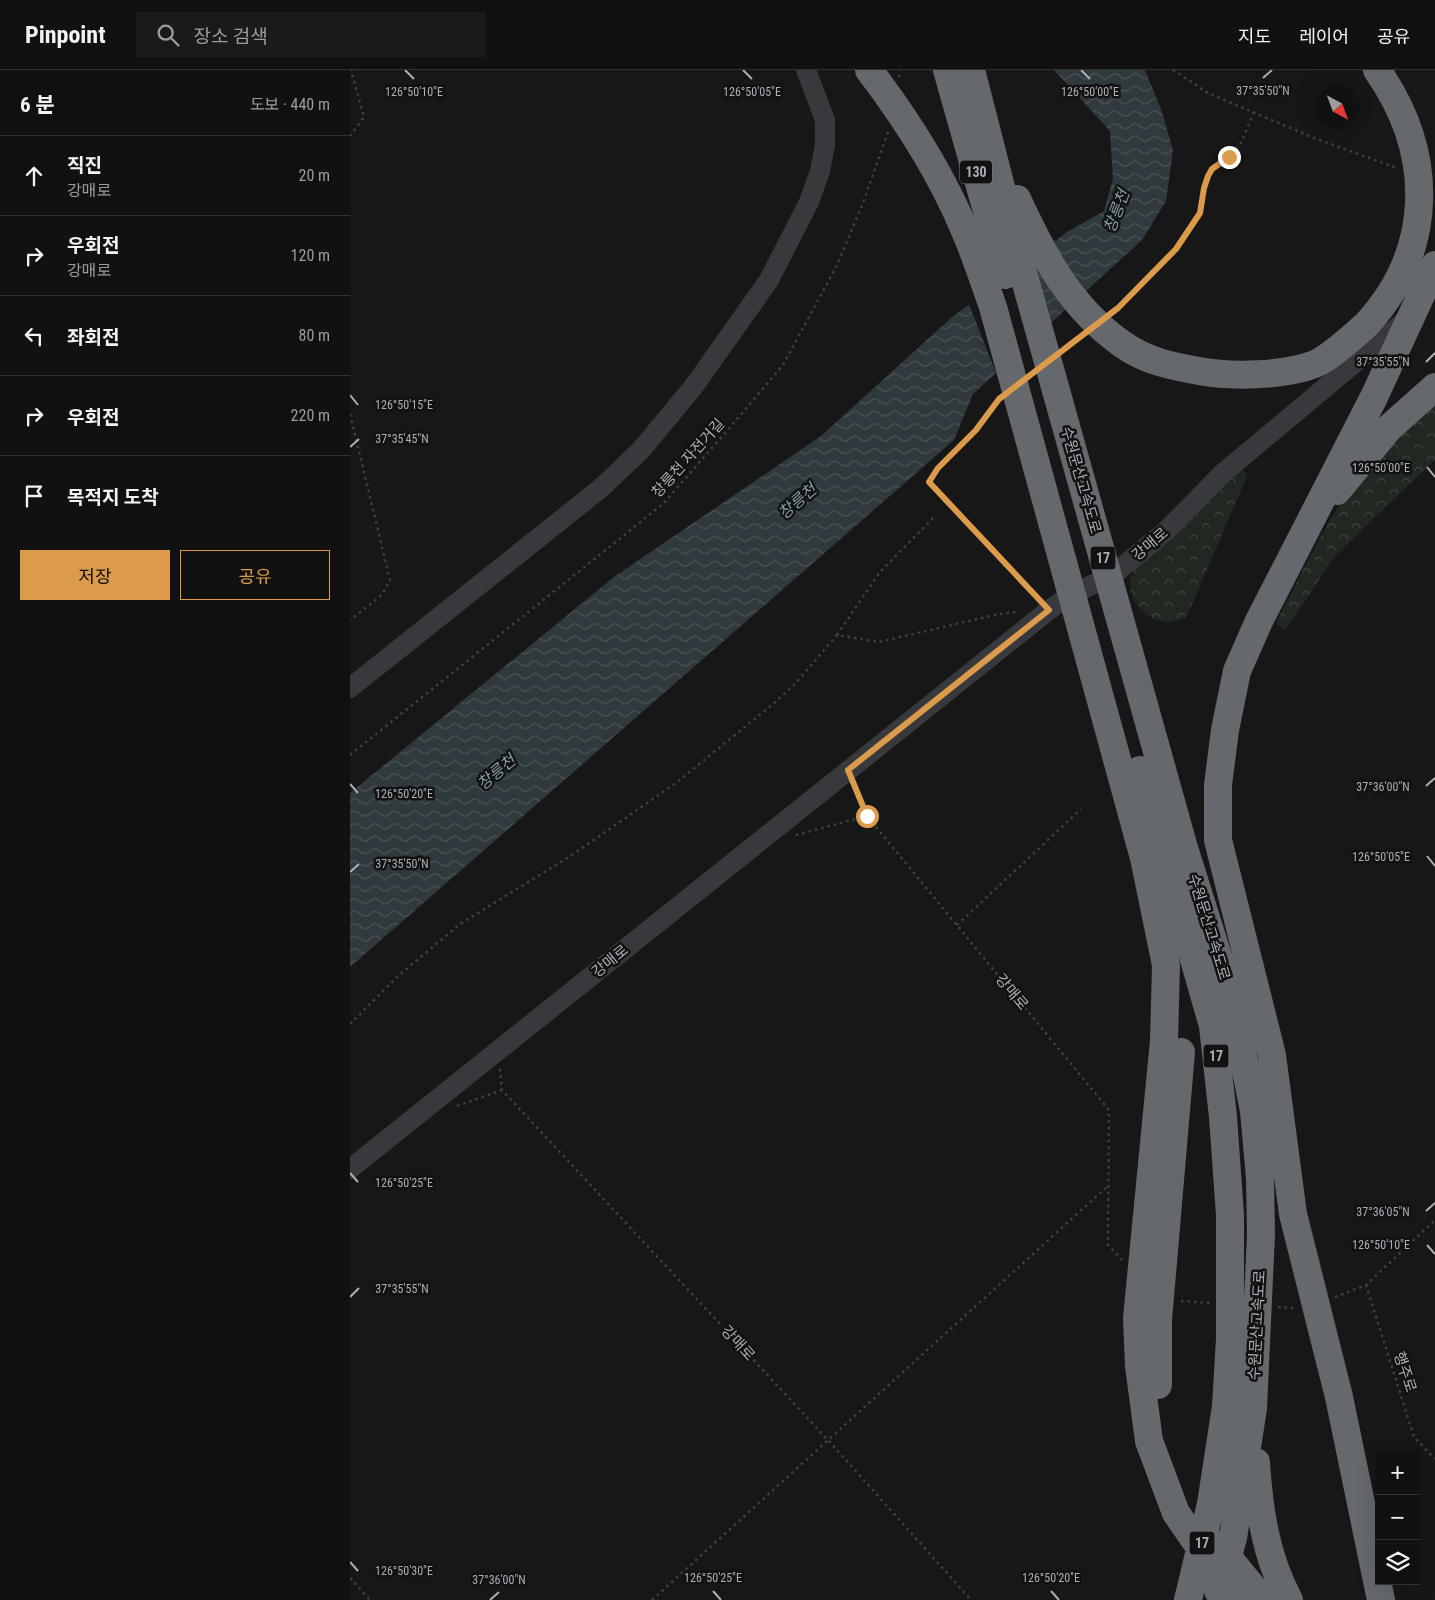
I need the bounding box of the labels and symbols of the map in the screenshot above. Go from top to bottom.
text: 37°35'50"N [1236,84,1290,98]
text: 126°50'10"E [385,85,443,99]
text: 126°50'05"E [723,85,781,99]
text: 126°50'00"E [1061,85,1119,99]
north arrow [1315,85,1360,130]
route end [1218,146,1241,169]
road number: 130 [960,160,992,184]
water label: 창릉천 [1100,185,1134,235]
text: 37°35'55"N [1356,355,1410,369]
text: 126°50'15"E [375,398,433,412]
street label: 창릉천 자전거길 [648,415,728,501]
street label: 수원문산고속도로 [1057,424,1105,536]
text: 37°35'45"N [375,432,429,446]
text: 126°50'00"E [1352,461,1410,475]
water label: 창릉천 [774,478,822,523]
street label: 강매로 [1128,524,1172,564]
road number: 17 [1090,546,1116,569]
water label: 창릉천 [473,749,521,794]
text: 37°36'00"N [1356,780,1410,794]
text: 126°50'20"E [375,787,433,801]
route start [856,805,879,828]
text: 126°50'05"E [1352,850,1410,864]
text: 37°35'50"N [375,857,429,871]
street label: 수원문산고속도로 [1184,872,1234,982]
street label: 강매로 [588,941,632,981]
street label: 강매로 [992,970,1032,1014]
road number: 17 [1204,1044,1228,1068]
text: 126°50'25"E [375,1176,433,1190]
text: 37°36'05"N [1356,1205,1410,1219]
text: 126°50'10"E [1352,1238,1410,1252]
street label: 수원문산고속도로 [1245,1269,1269,1381]
text: 37°35'55"N [375,1282,429,1296]
street label: 강매로 [717,1322,759,1364]
street label: 행주로 [1390,1350,1420,1394]
road number: 17 [1190,1532,1214,1555]
text: 126°50'30"E [375,1564,433,1578]
text: 126°50'25"E [684,1571,742,1585]
text: 126°50'20"E [1022,1571,1080,1585]
text: 37°36'00"N [472,1573,526,1587]

